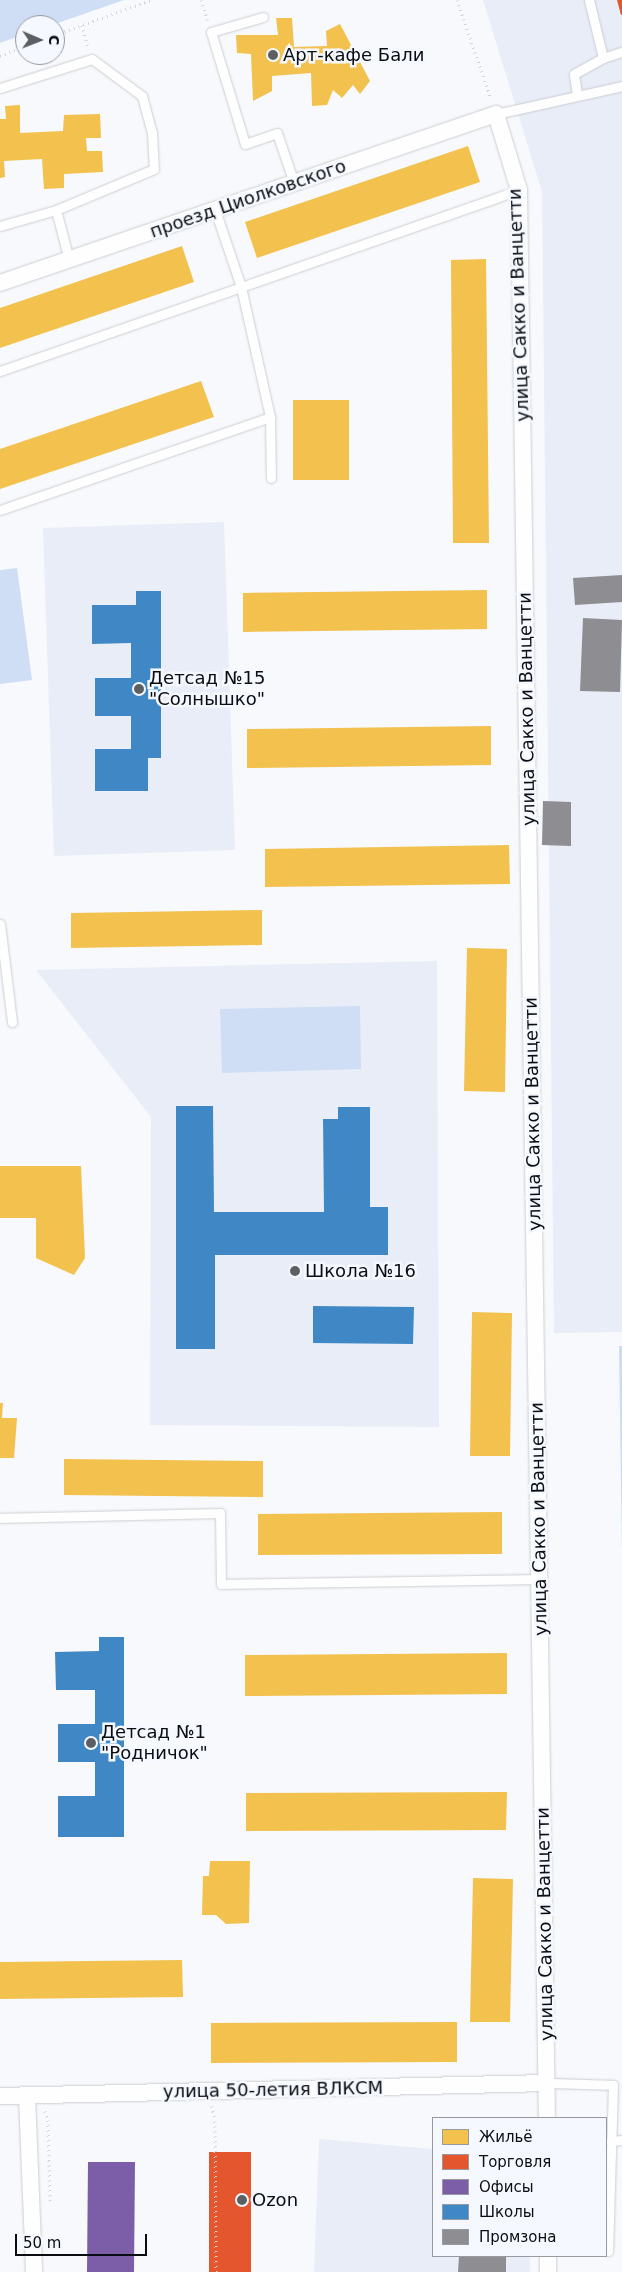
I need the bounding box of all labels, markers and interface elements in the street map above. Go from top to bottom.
north arrow [15,15,65,65]
text: С [46,35,62,46]
place label: Арт-кафе Бали [283,44,424,66]
marker: Арт-кафе Бали [267,49,279,61]
street label: проезд Циолковского [147,155,349,243]
street label: улица Сакко и Ванцетти [504,188,534,422]
street label: улица Сакко и Ванцетти [514,592,540,826]
place label: Детсад №15 "Солнышко" [149,668,265,711]
marker: Детсад №15 "Солнышко" [133,683,145,695]
street label: улица Сакко и Ванцетти [520,997,546,1231]
place label: Школа №16 [305,1260,416,1282]
marker: Школа №16 [289,1265,301,1277]
street label: улица Сакко и Ванцетти [526,1402,552,1636]
place label: Детсад №1 "Родничок" [101,1722,208,1765]
marker: Детсад №1 "Родничок" [85,1737,97,1749]
street label: улица Сакко и Ванцетти [532,1807,558,2041]
street label: улица 50-летия ВЛКСМ [163,2077,383,2103]
legend [432,2117,607,2257]
text: Жильё [479,2128,533,2146]
text: Торговля [479,2153,551,2171]
text: Офисы [479,2178,533,2196]
place label: Ozon [252,2189,298,2211]
marker: Ozon [236,2194,248,2206]
text: Школы [479,2203,535,2221]
scale bar [18,2224,150,2256]
text: Промзона [479,2228,556,2246]
text: 50 m [23,2234,61,2252]

